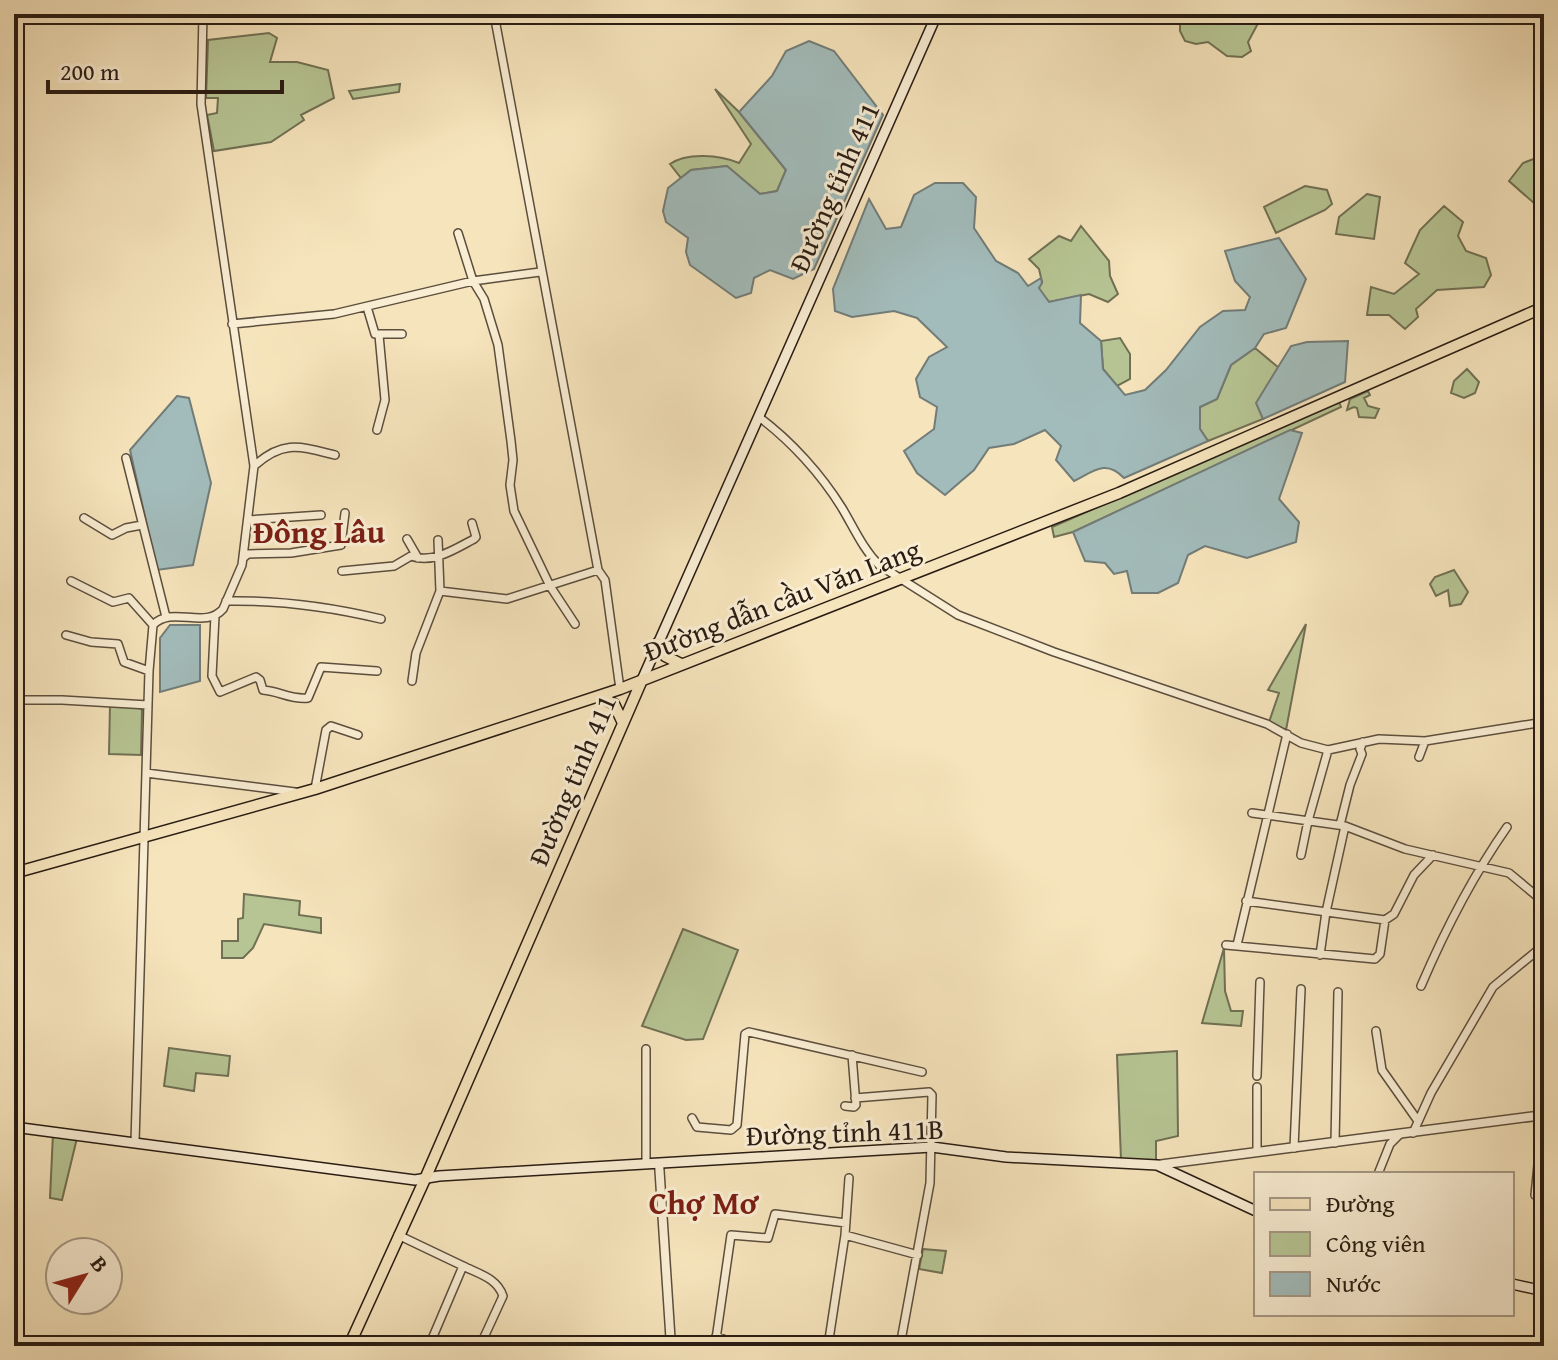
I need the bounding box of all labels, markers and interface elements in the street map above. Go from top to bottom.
scale bar [48,44,282,94]
text: 200 m [60,54,120,89]
street label: Đường tỉnh 411 [778,95,889,278]
district label: Đông Lâu [253,508,386,555]
street label: Đường dẫn cầu Văn Lang [638,528,926,671]
street label: Đường tỉnh 411 [517,688,626,872]
street label: Đường tỉnh 411B [745,1108,945,1155]
legend [1254,1172,1514,1316]
district label: Chợ Mơ [649,1179,760,1226]
text: Đường [1326,1186,1395,1221]
text: Công viên [1326,1226,1426,1261]
north arrow [44,1236,124,1316]
text: B [83,1249,117,1279]
text: Nước [1326,1266,1381,1301]

